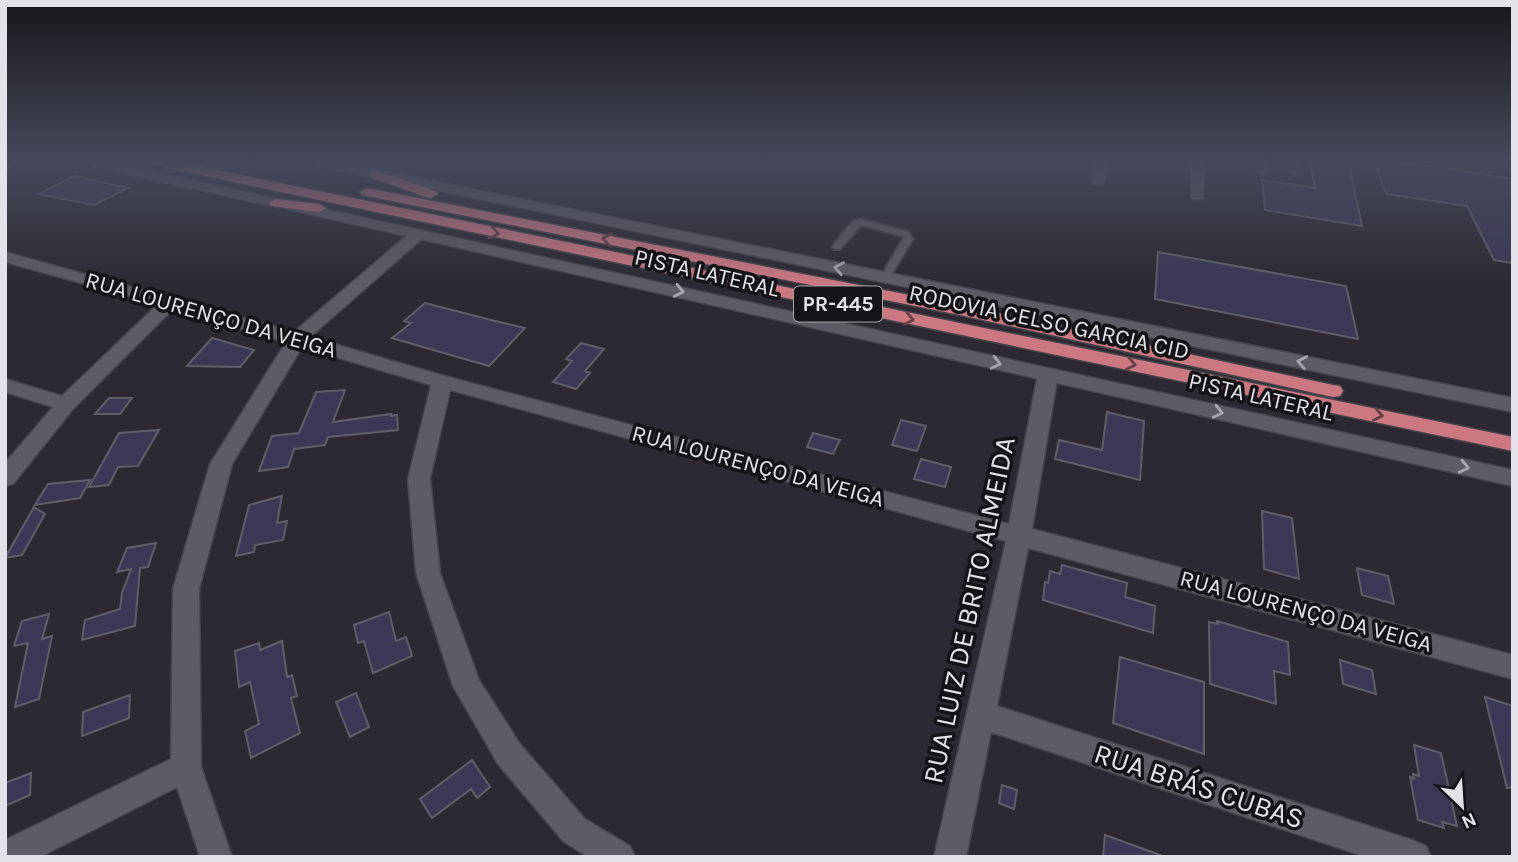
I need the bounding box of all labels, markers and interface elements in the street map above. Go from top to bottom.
one-way arrow [488,225,500,240]
one-way arrow [601,233,613,248]
street label: PISTA LATERAL [632,243,782,303]
one-way arrow [833,262,845,277]
street label: RUA LOURENÇO DA VEIGA [82,266,340,364]
street label: RODOVIA CELSO GARCIA CID [906,279,1192,365]
one-way arrow [673,283,685,298]
road number: PR-445 [794,286,882,322]
one-way arrow [903,310,915,325]
one-way arrow [990,354,1002,369]
one-way arrow [1125,356,1137,371]
one-way arrow [1296,356,1308,371]
street label: PISTA LATERAL [1186,367,1336,427]
one-way arrow [1212,404,1224,419]
one-way arrow [1372,407,1384,422]
street label: RUA LOURENÇO DA VEIGA [629,419,887,513]
street label: RUA LUIZ DE BRITO ALMEIDA [916,434,1022,786]
one-way arrow [1458,459,1470,473]
street label: RUA LOURENÇO DA VEIGA [1177,564,1435,658]
street label: RUA BRÁS CUBAS [1090,736,1308,835]
north arrow [1427,771,1497,841]
text: N [1458,808,1480,833]

